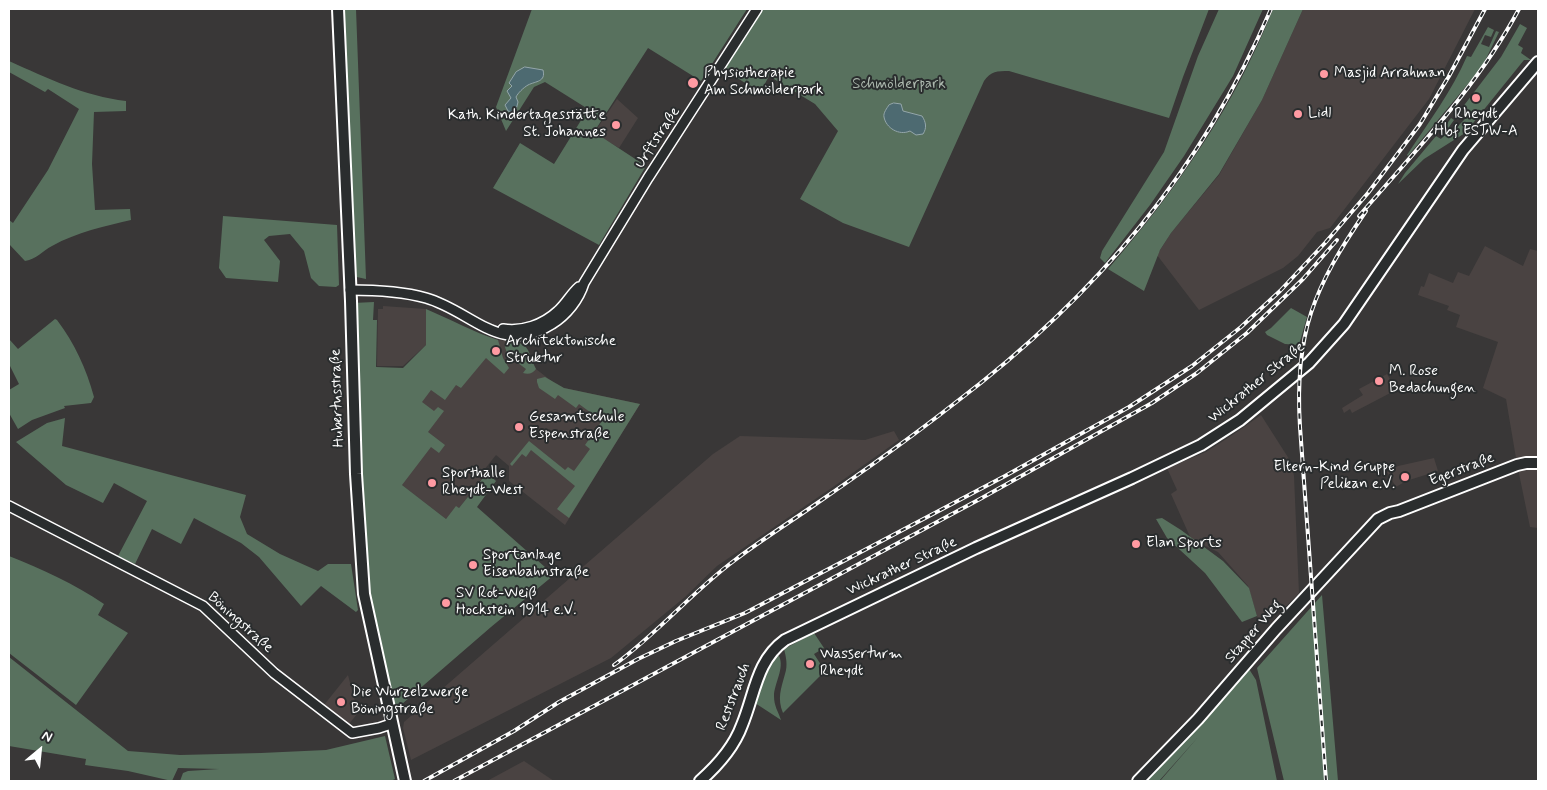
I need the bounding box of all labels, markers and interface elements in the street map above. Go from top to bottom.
place label: Physiotherapie Am Schmölderpark [704,65,823,100]
place label: Masjid Arrahman [1334,65,1446,83]
marker: Masjid Arrahman [1318,68,1330,80]
marker: Physiotherapie Am Schmölderpark [686,76,700,90]
park label: Schmölderpark [852,76,946,94]
marker: Rheydt Hbf ESTW-A [1470,92,1482,104]
street label: Urftstraße [631,104,685,172]
place label: Lidl [1308,105,1331,123]
place label: Rheydt Hbf ESTW-A [1434,106,1518,141]
place label: Kath. Kindertagesstätte St. Johannes [448,107,606,142]
marker: Lidl [1292,108,1304,120]
marker: Kath. Kindertagesstätte St. Johannes [610,119,622,131]
place label: Architektonische Struktur [506,333,616,368]
street label: Wickrather Straße [1205,339,1309,427]
marker: Architektonische Struktur [490,345,502,357]
street label: Hubertusstraße [327,348,349,448]
place label: M. Rose Bedachungen [1389,363,1476,398]
marker: M. Rose Bedachungen [1373,375,1385,387]
place label: Gesamtschule Espenstraße [529,409,625,444]
marker: Gesamtschule Espenstraße [513,421,525,433]
street label: Egerstraße [1427,449,1497,491]
place label: Eltern-Kind Gruppe Pelikan e.V. [1273,459,1395,494]
place label: Sporthalle Rheydt-West [442,465,523,500]
marker: Eltern-Kind Gruppe Pelikan e.V. [1399,471,1411,483]
marker: Sporthalle Rheydt-West [426,477,438,489]
street label: Wickrather Straße [844,534,960,600]
place label: Elan Sports [1146,535,1222,553]
marker: Elan Sports [1130,538,1142,550]
place label: Sportanlage Eisenbahnstraße [483,547,589,582]
marker: Sportanlage Eisenbahnstraße [467,559,479,571]
place label: SV Rot-Weiß Hockstein 1914 e.V. [456,585,576,620]
street label: Böningstraße [203,589,277,657]
marker: SV Rot-Weiß Hockstein 1914 e.V. [440,597,452,609]
street label: Stapper Weg [1222,597,1286,667]
place label: Wasserturm Rheydt [820,646,903,681]
marker: Wasserturm Rheydt [804,658,816,670]
street label: Reststrauch [713,661,755,733]
place label: Die Wurzelzwerge Böningstraße [351,684,468,719]
marker: Die Wurzelzwerge Böningstraße [335,696,347,708]
north arrow [15,725,65,775]
text: N [39,727,55,747]

